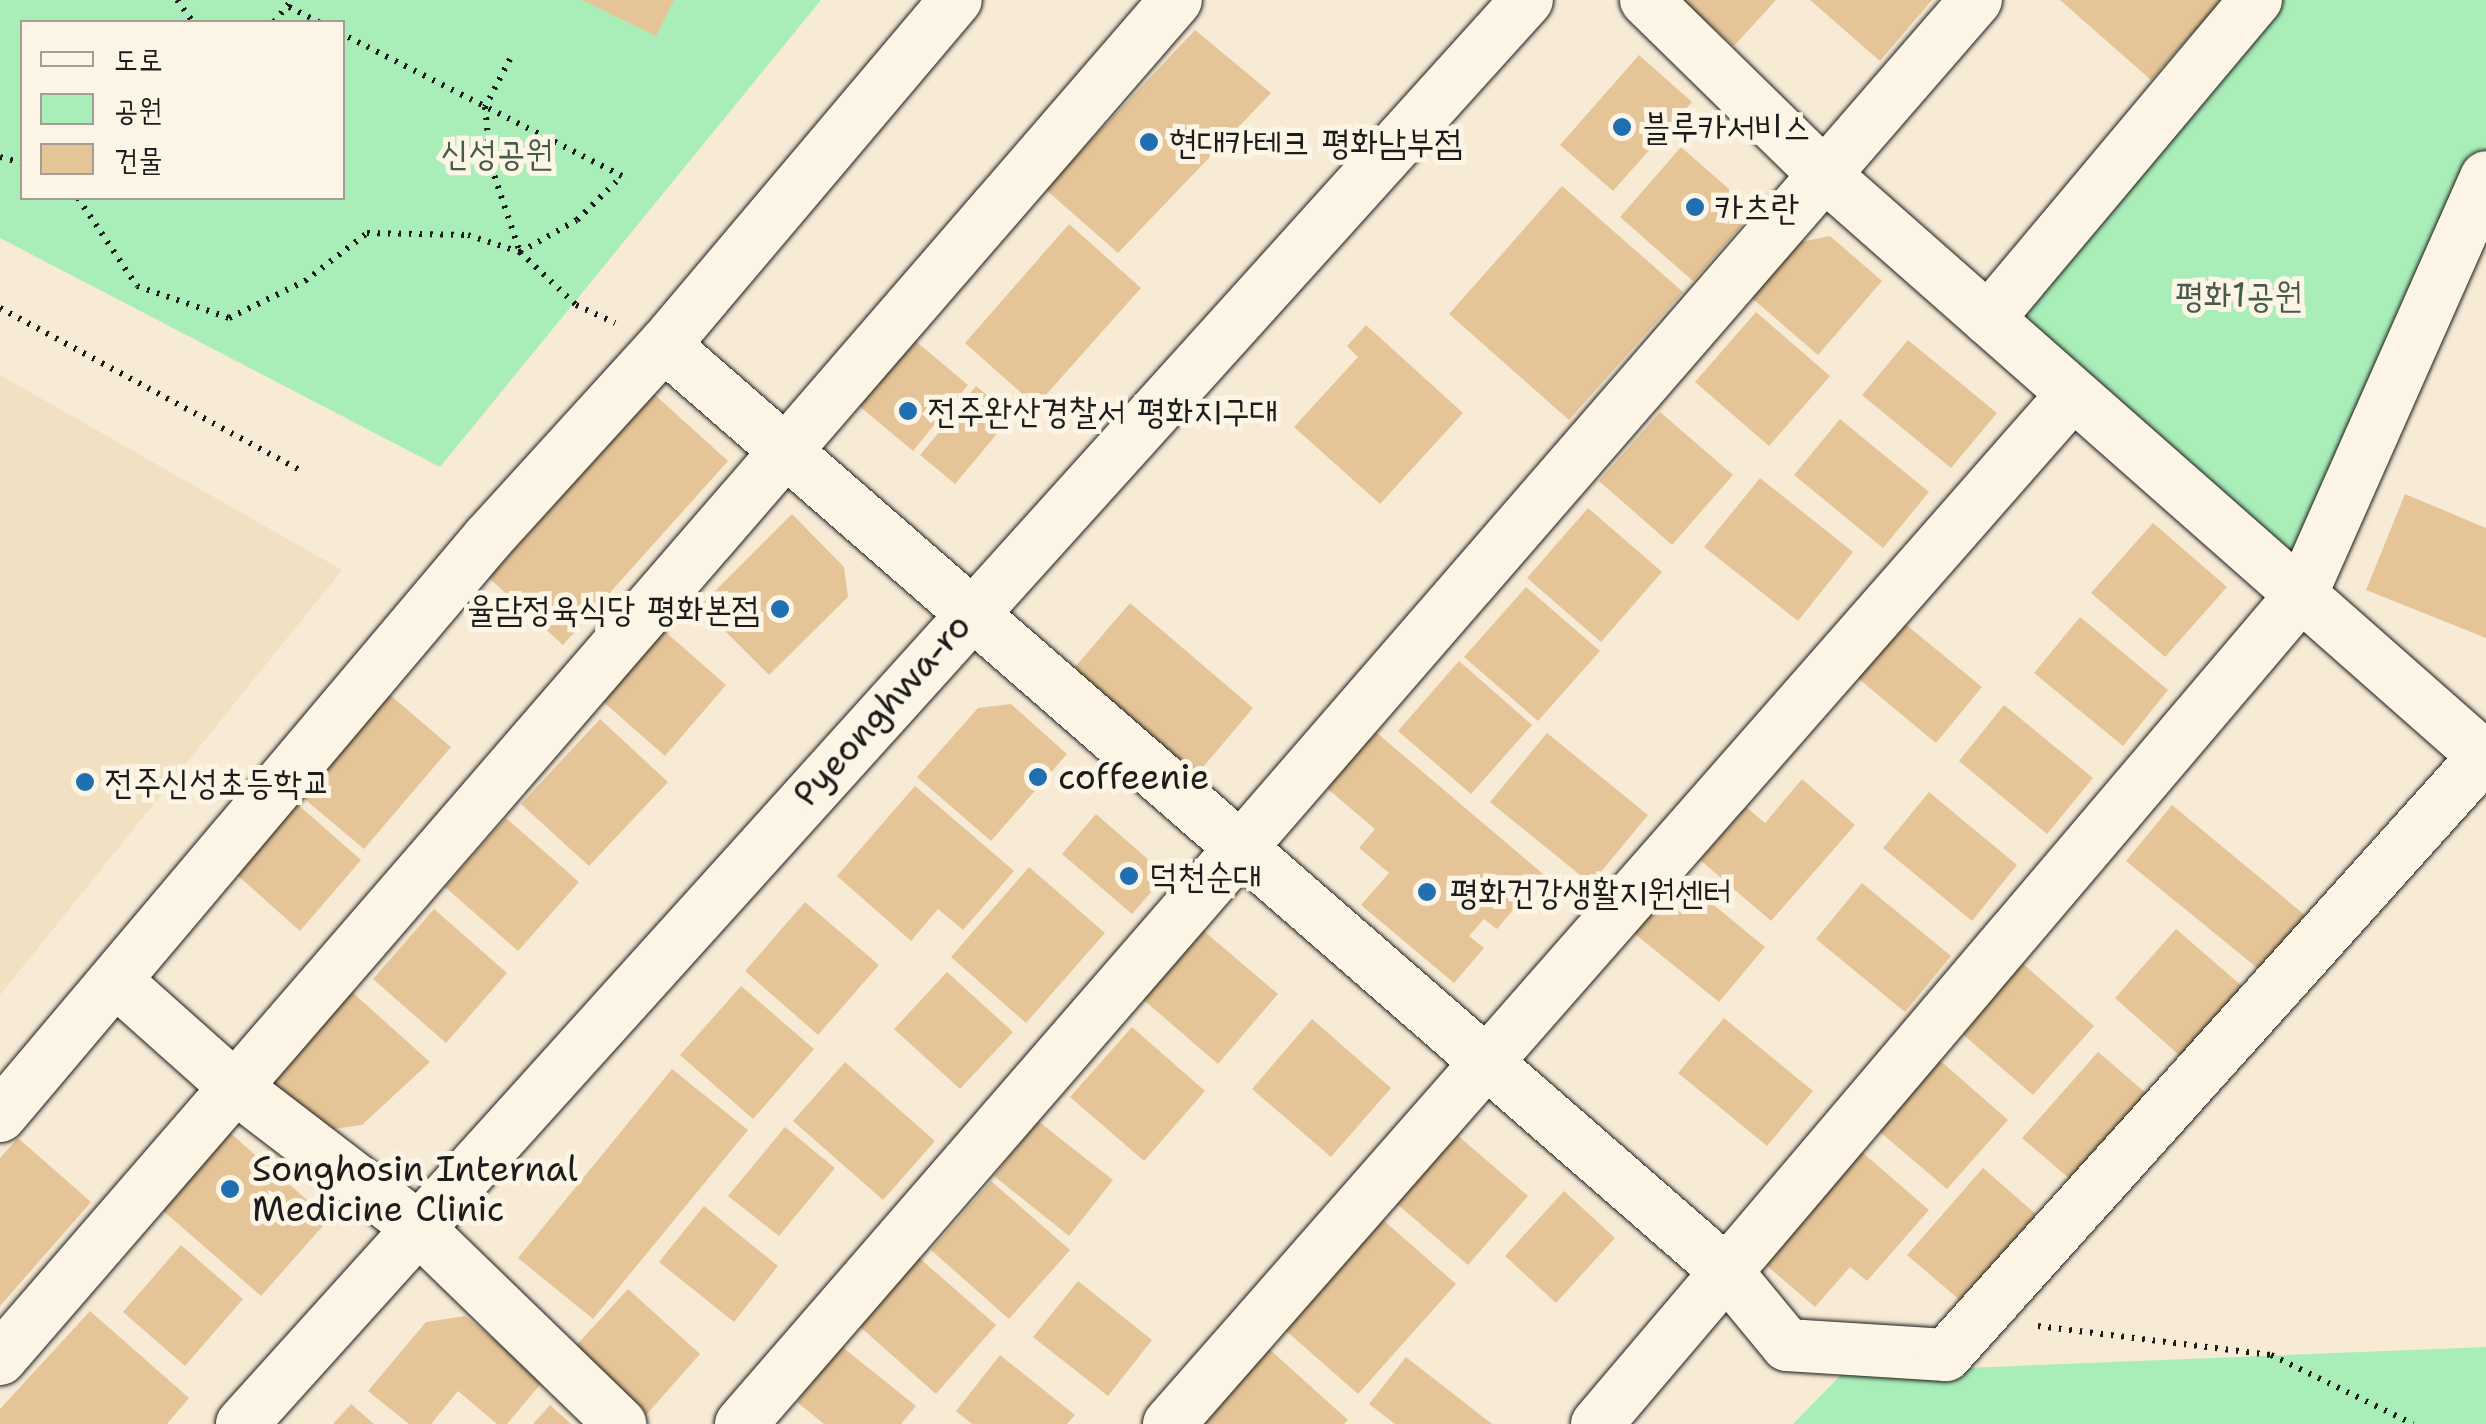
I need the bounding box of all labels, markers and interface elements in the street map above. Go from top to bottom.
legend [20,20,345,200]
text: 도로 [114,39,162,80]
text: 공원 [114,89,162,130]
place label: 블루카서비스 [1642,106,1811,148]
marker: 블루카서비스 [1611,116,1633,138]
place label: 현대카테크 평화남부점 [1169,121,1463,163]
marker: 현대카테크 평화남부점 [1138,131,1160,153]
park label: 신성공원 [441,132,553,174]
text: 건물 [114,139,162,180]
place label: 카츠란 [1715,186,1799,228]
marker: 카츠란 [1684,196,1706,218]
park label: 평화1공원 [2175,274,2303,316]
place label: 전주완산경찰서 평화지구대 [928,390,1278,432]
marker: 전주완산경찰서 평화지구대 [897,400,919,422]
place label: 율담정육식당 평화본점 [466,588,760,630]
marker: 율담정육식당 평화본점 [769,598,791,620]
street label: Pyeonghwa-ro [785,605,979,815]
place label: coffeenie [1058,756,1210,798]
place label: 전주신성초등학교 [105,761,330,803]
marker: coffeenie [1027,766,1049,788]
marker: 전주신성초등학교 [74,771,96,793]
place label: 덕천순대 [1149,855,1262,897]
marker: 덕천순대 [1118,865,1140,887]
place label: 평화건강생활지원센터 [1450,871,1732,913]
marker: 평화건강생활지원센터 [1414,879,1440,905]
place label: Songhosin Internal Medicine Clinic [252,1148,578,1230]
marker: Songhosin Internal Medicine Clinic [217,1176,243,1202]

